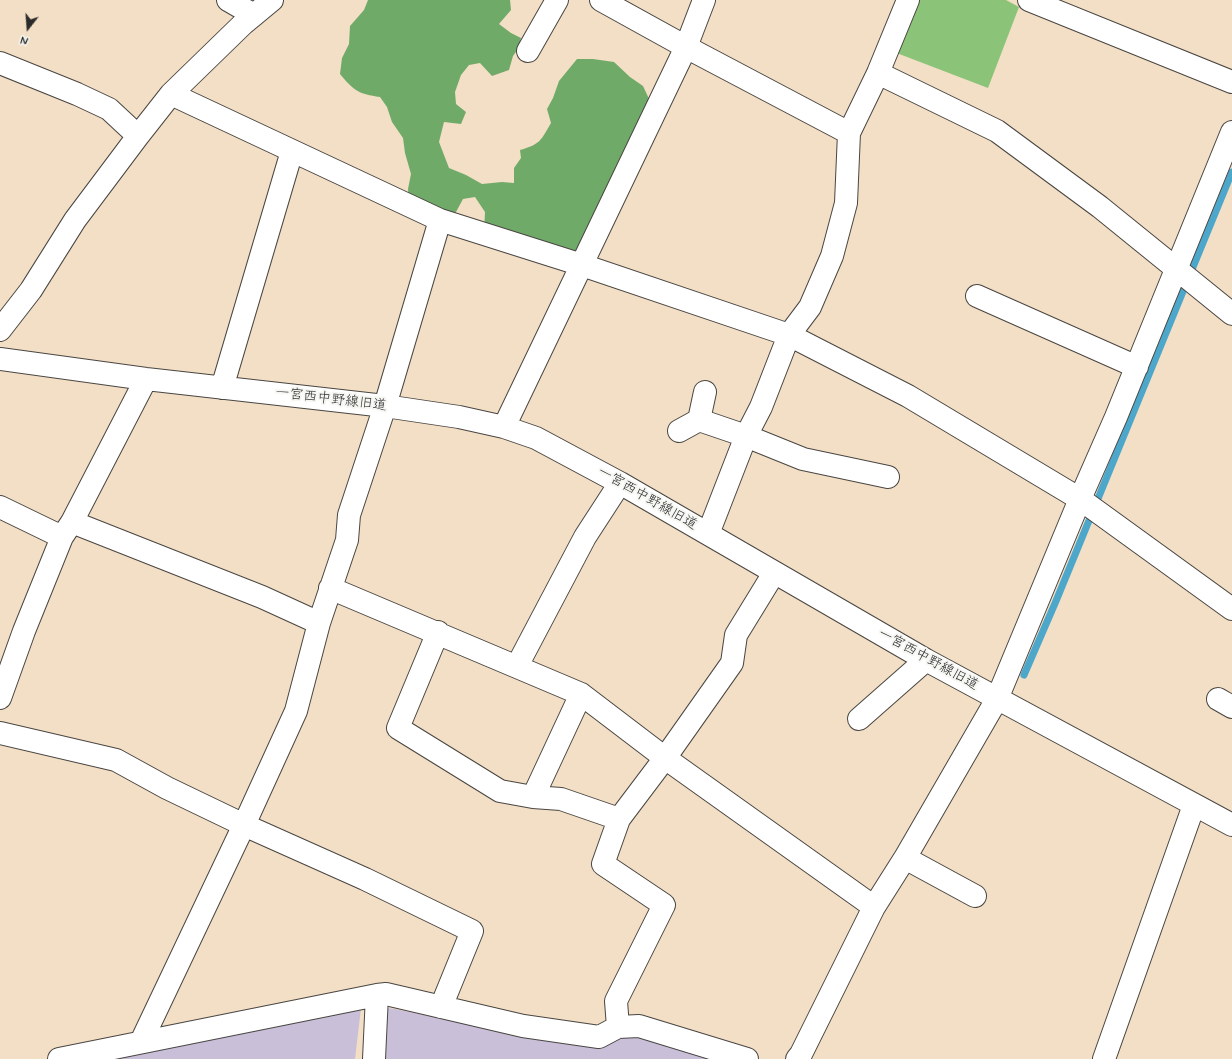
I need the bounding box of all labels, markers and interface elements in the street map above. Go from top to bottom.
north arrow [8,8,48,48]
text: N [19,32,30,47]
street label: 一宮西中野線旧道 [274,385,388,415]
street label: 一宮西中野線旧道 [594,464,700,534]
street label: 一宮西中野線旧道 [875,626,981,694]

